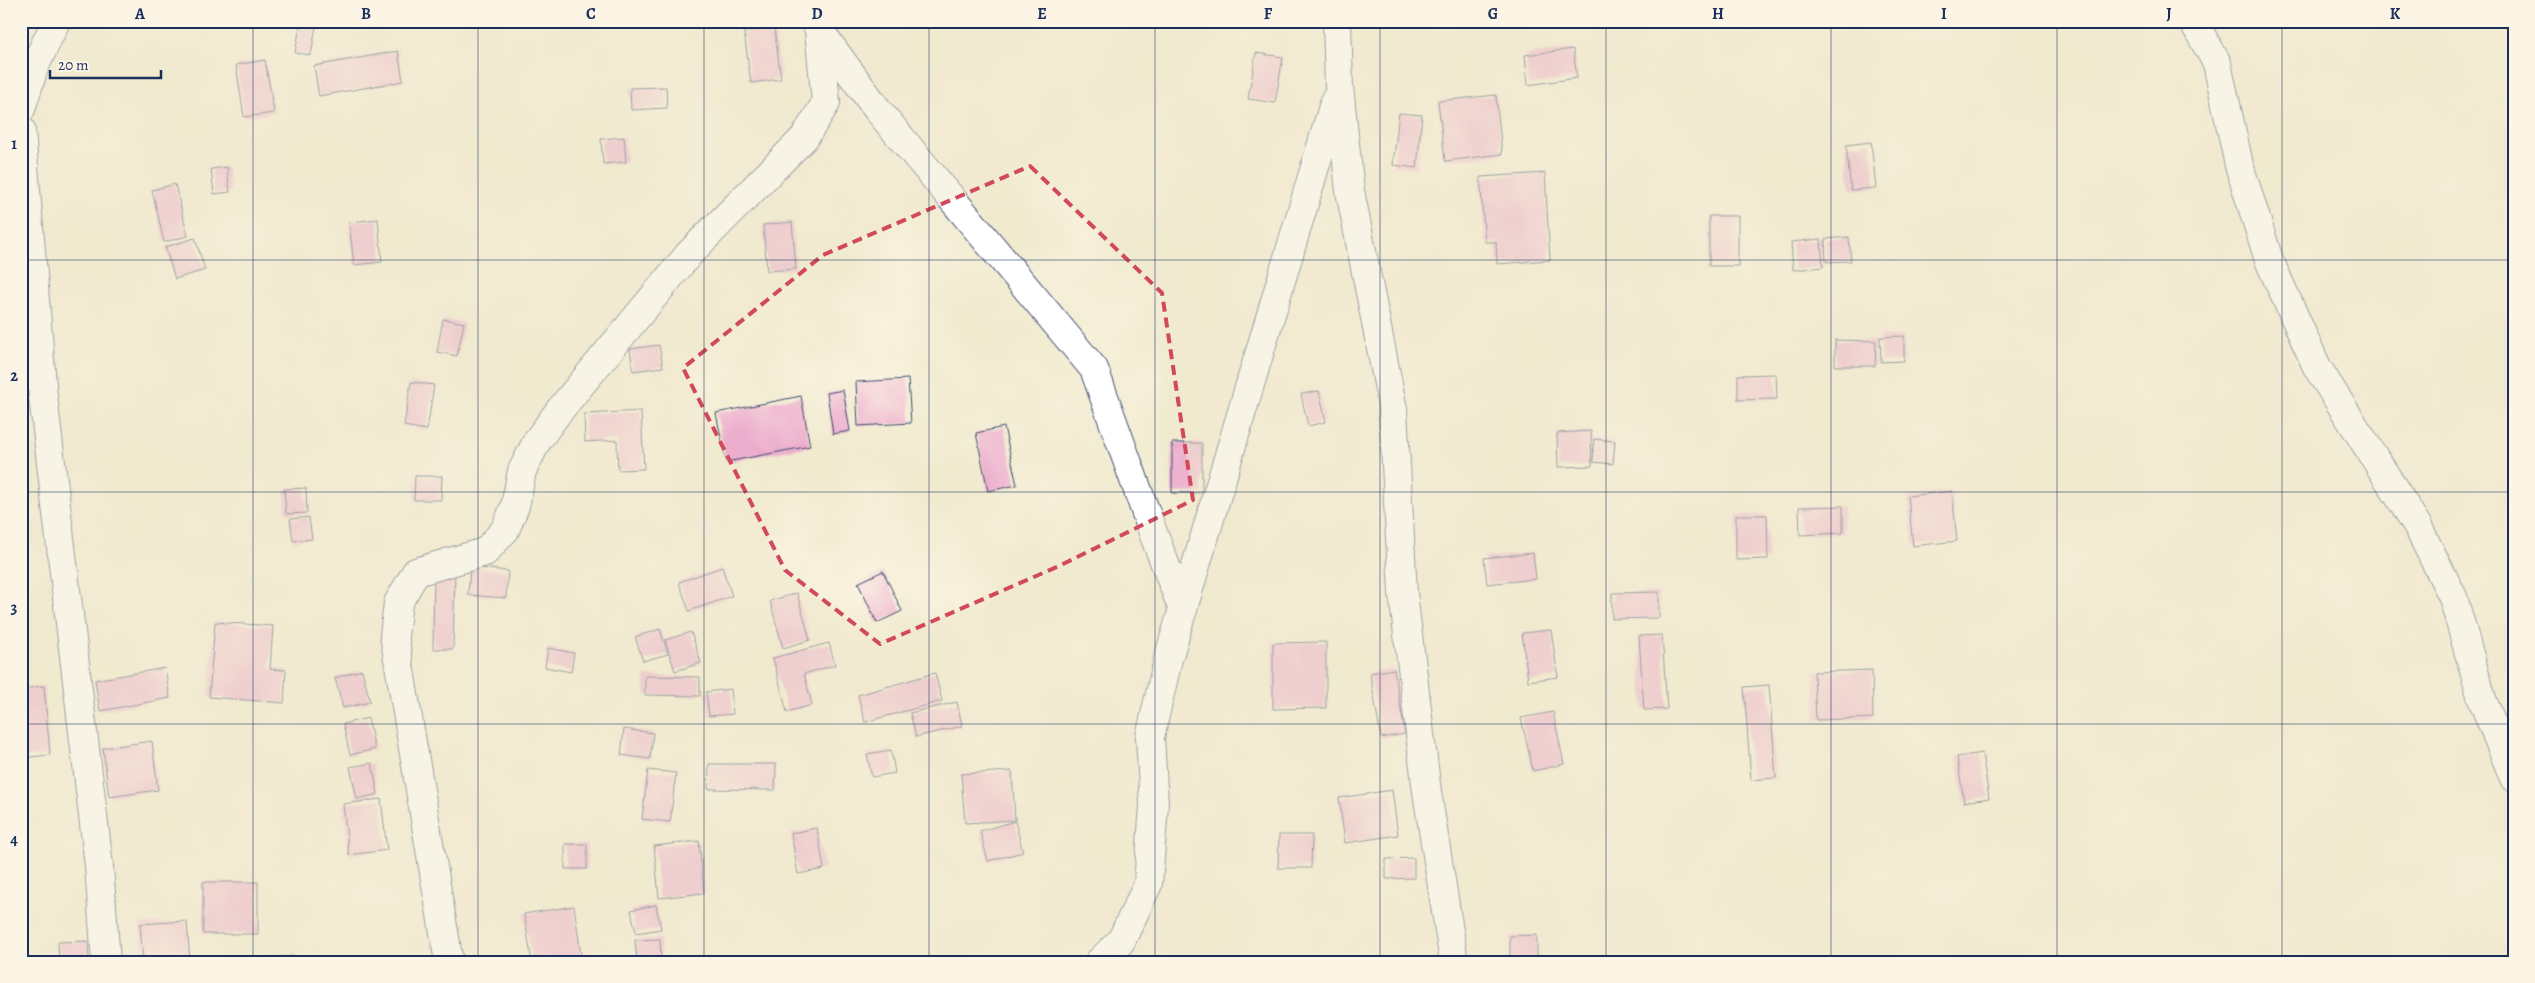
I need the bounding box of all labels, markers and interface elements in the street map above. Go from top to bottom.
text: A [134,3,146,25]
text: B [361,3,371,25]
text: C [586,3,596,25]
text: D [811,3,823,25]
text: E [1037,3,1047,25]
text: F [1264,3,1273,25]
text: G [1488,3,1498,25]
text: H [1712,3,1724,25]
text: I [1941,3,1947,25]
text: J [2166,3,2172,25]
text: K [2390,3,2401,25]
scale bar [50,48,161,80]
text: 20 m [58,55,89,75]
text: 1 [11,133,17,155]
text: 2 [10,365,18,387]
text: 3 [11,597,18,619]
text: 4 [10,829,18,851]

